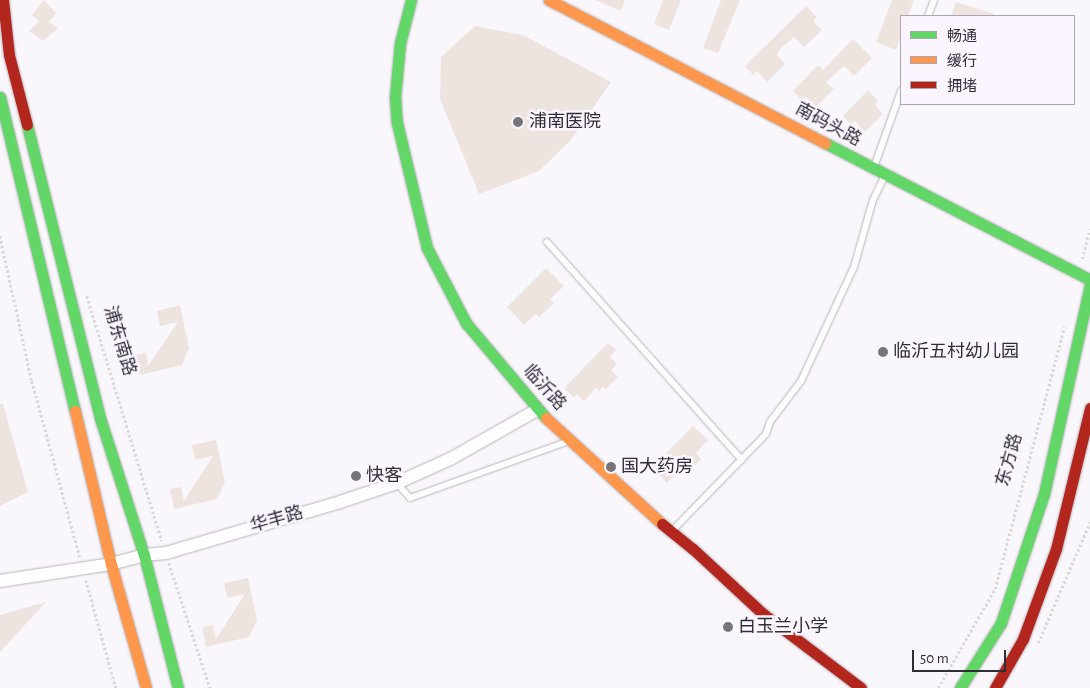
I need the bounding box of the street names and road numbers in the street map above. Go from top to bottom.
street label: 南码头路 [791,99,865,151]
street label: 浦东南路 [98,303,140,379]
street label: 临沂路 [518,361,570,415]
street label: 东方路 [993,431,1027,489]
street label: 华丰路 [248,502,306,538]

